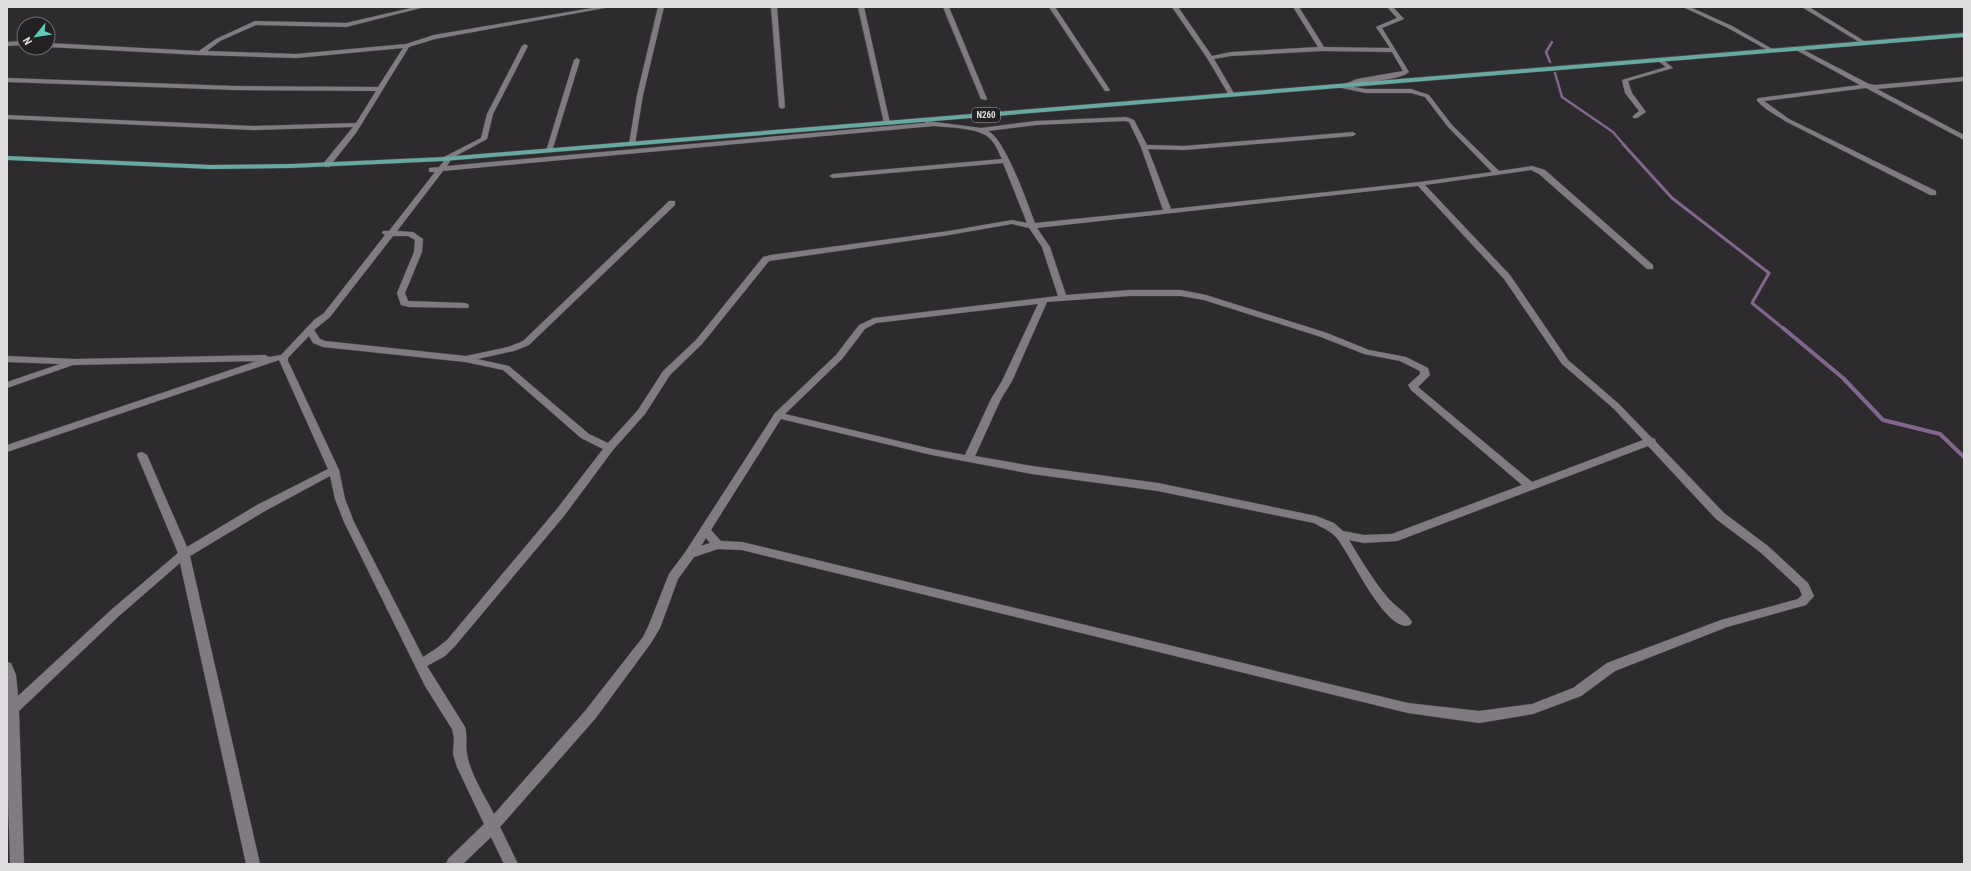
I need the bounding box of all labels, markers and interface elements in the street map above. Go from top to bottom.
north arrow [16,16,56,56]
text: N [20,34,35,47]
road number: N260 [972,108,1000,122]

